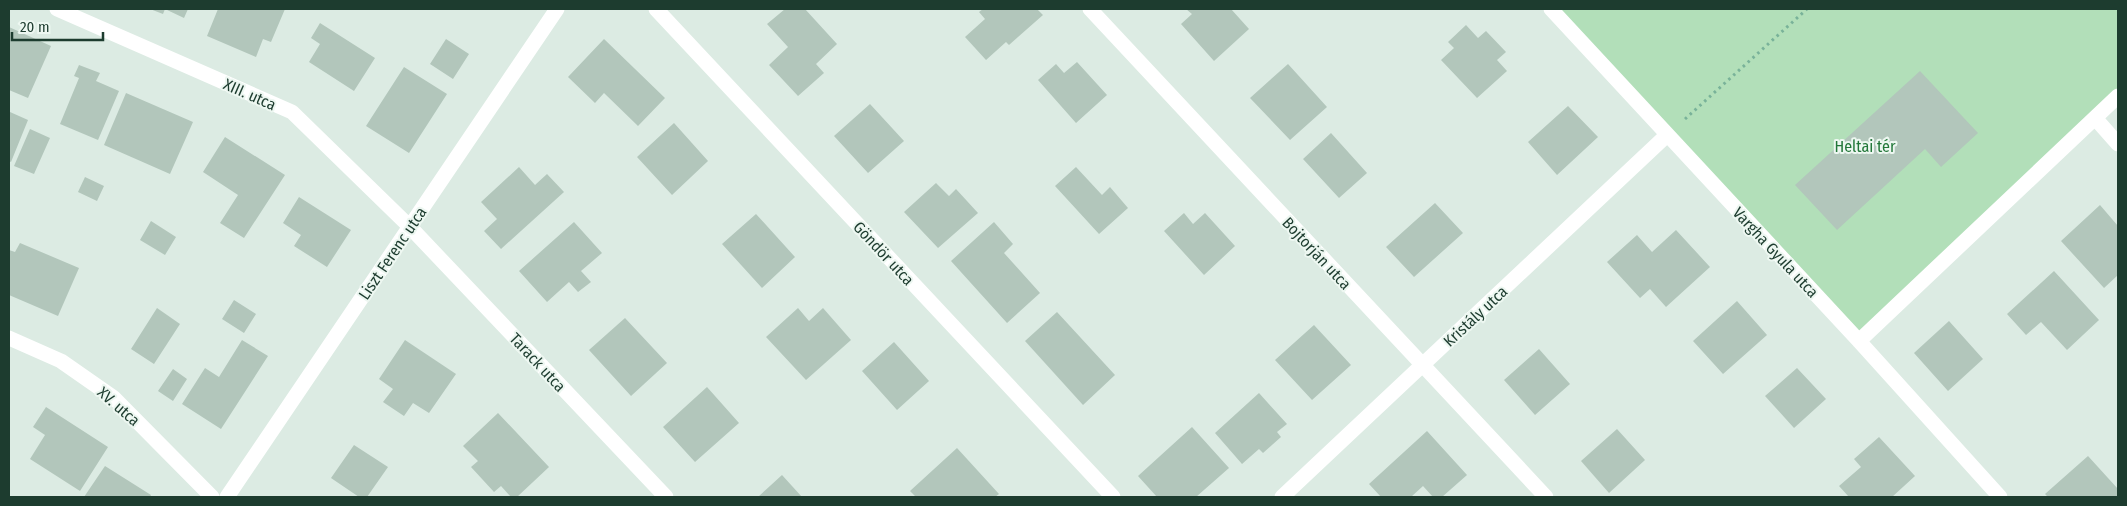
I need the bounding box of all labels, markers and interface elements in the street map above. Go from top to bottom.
scale bar [12,10,104,42]
text: 20 m [20,18,50,36]
street label: XIII. utca [221,75,279,114]
park label: Heltai tér [1834,137,1896,156]
street label: Liszt Ferenc utca [354,203,430,303]
street label: Vargha Gyula utca [1729,203,1822,302]
street label: Bojtorján utca [1278,213,1355,294]
street label: Göndör utca [849,218,918,289]
street label: Kristály utca [1439,282,1511,351]
street label: Tarack utca [506,329,570,396]
street label: XV. utca [93,383,144,430]

